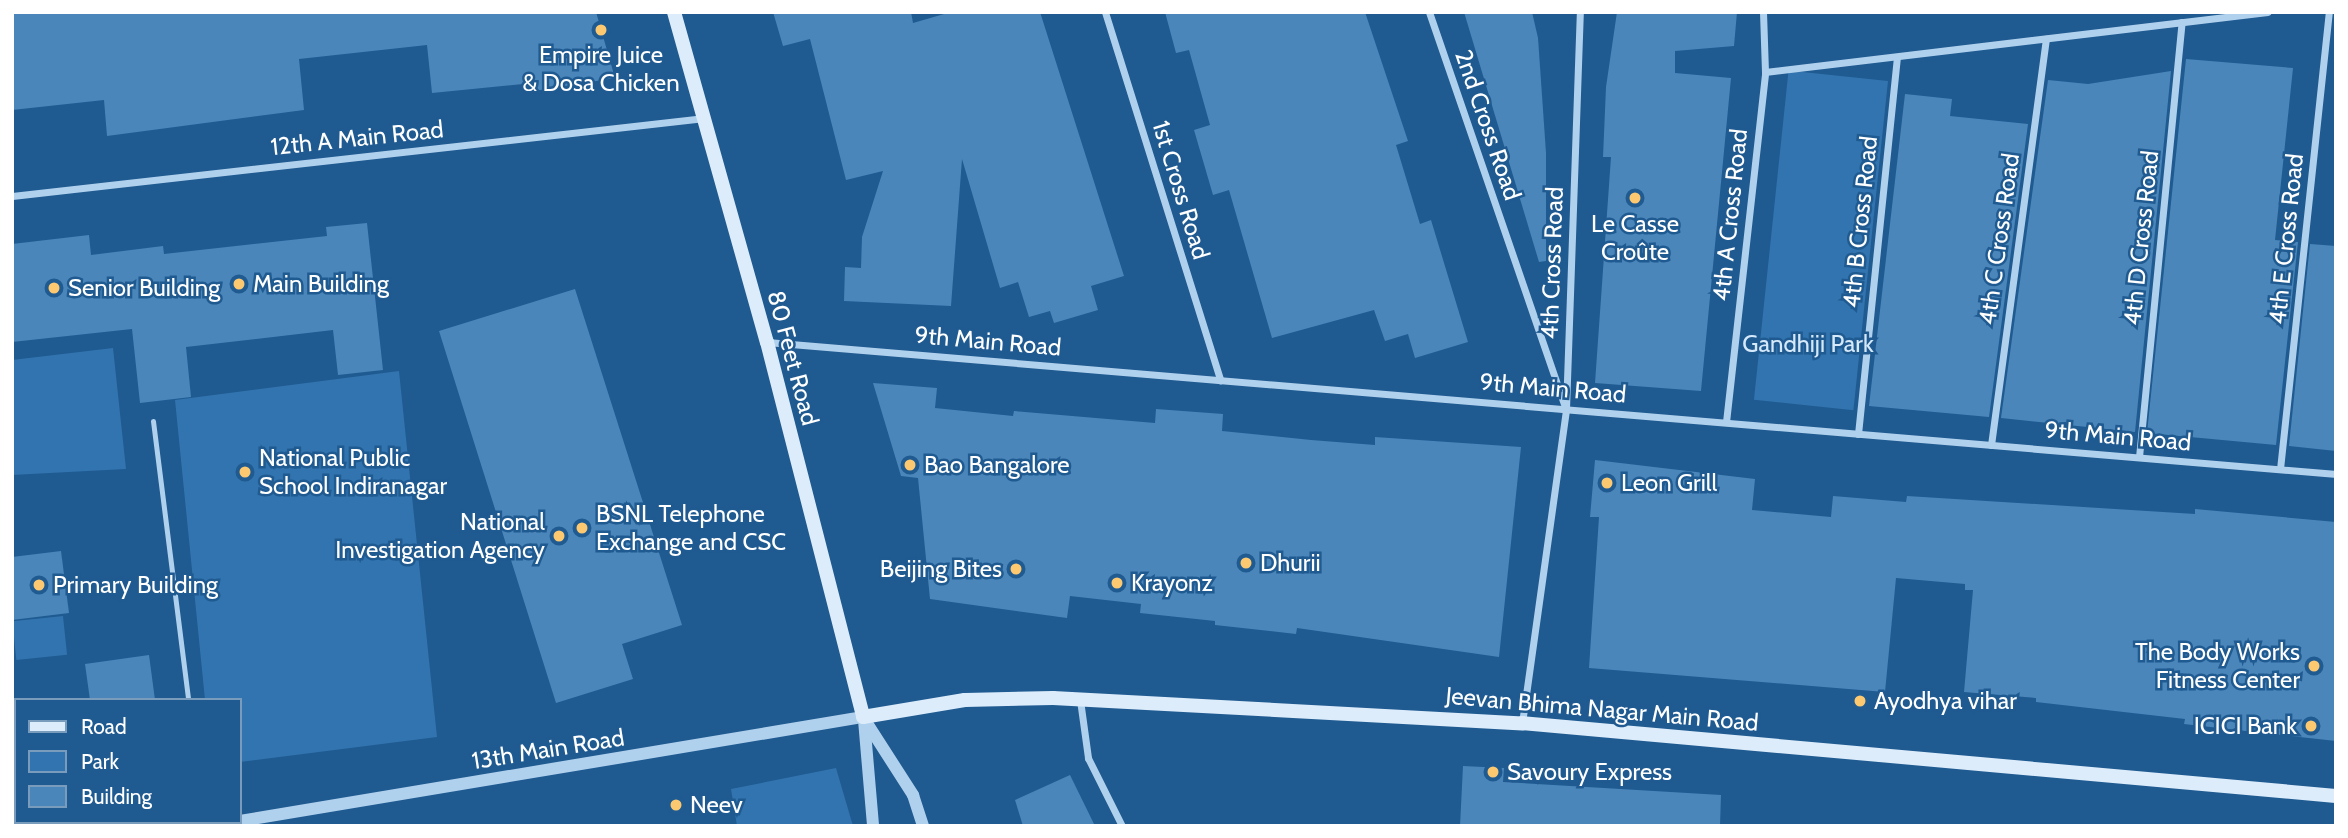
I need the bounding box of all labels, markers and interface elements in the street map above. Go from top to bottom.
marker: Empire Juice & Dosa Chicken [593,22,609,38]
place label: Empire Juice & Dosa Chicken [522,41,680,97]
street label: 2nd Cross Road [1449,46,1527,204]
street label: 12th A Main Road [269,115,445,161]
street label: 1st Cross Road [1146,117,1216,263]
street label: 4th A Cross Road [1707,127,1753,303]
street label: 4th B Cross Road [1837,135,1883,309]
street label: 4th D Cross Road [2117,149,2165,327]
street label: 4th C Cross Road [1973,151,2025,327]
street label: 4th E Cross Road [2263,152,2309,326]
street label: 4th Cross Road [1535,186,1569,340]
marker: Le Casse Croûte [1627,190,1643,206]
place label: Le Casse Croûte [1591,210,1679,266]
place label: Main Building [253,270,389,298]
place label: Senior Building [68,274,220,302]
marker: Main Building [231,276,247,292]
marker: Senior Building [46,280,62,296]
street label: 80 Feet Road [761,287,825,429]
street label: 9th Main Road [914,320,1062,362]
park label: Gandhiji Park [1742,330,1874,358]
street label: 9th Main Road [1479,367,1627,409]
street label: 9th Main Road [2044,415,2192,457]
place label: National Public School Indiranagar [259,444,447,500]
place label: Bao Bangalore [924,451,1069,479]
marker: Bao Bangalore [902,457,918,473]
marker: National Public School Indiranagar [237,464,253,480]
place label: Leon Grill [1621,469,1717,497]
marker: Leon Grill [1599,475,1615,491]
place label: BSNL Telephone Exchange and CSC [596,500,786,556]
place label: National Investigation Agency [335,508,545,564]
marker: BSNL Telephone Exchange and CSC [574,520,590,536]
marker: National Investigation Agency [551,528,567,544]
place label: Dhurii [1260,549,1321,577]
place label: Beijing Bites [880,555,1002,583]
marker: Dhurii [1238,555,1254,571]
marker: Beijing Bites [1008,561,1024,577]
place label: Krayonz [1131,569,1213,597]
place label: Primary Building [53,571,218,599]
marker: Krayonz [1109,575,1125,591]
marker: Primary Building [31,577,47,593]
place label: The Body Works Fitness Center [2135,638,2300,694]
marker: The Body Works Fitness Center [2306,658,2322,674]
street label: Jeevan Bhima Nagar Main Road [1444,681,1760,737]
place label: Ayodhya vihar [1874,687,2017,715]
marker: Ayodhya vihar [1852,693,1868,709]
legend [14,698,242,824]
place label: ICICI Bank [2194,712,2297,740]
text: Road [81,714,127,739]
marker: ICICI Bank [2303,718,2319,734]
street label: 13th Main Road [470,723,626,775]
text: Park [81,749,119,774]
place label: Savoury Express [1507,758,1672,786]
marker: Savoury Express [1485,764,1501,780]
text: Building [81,784,152,809]
place label: Neev [690,791,743,819]
marker: Neev [668,797,684,813]

